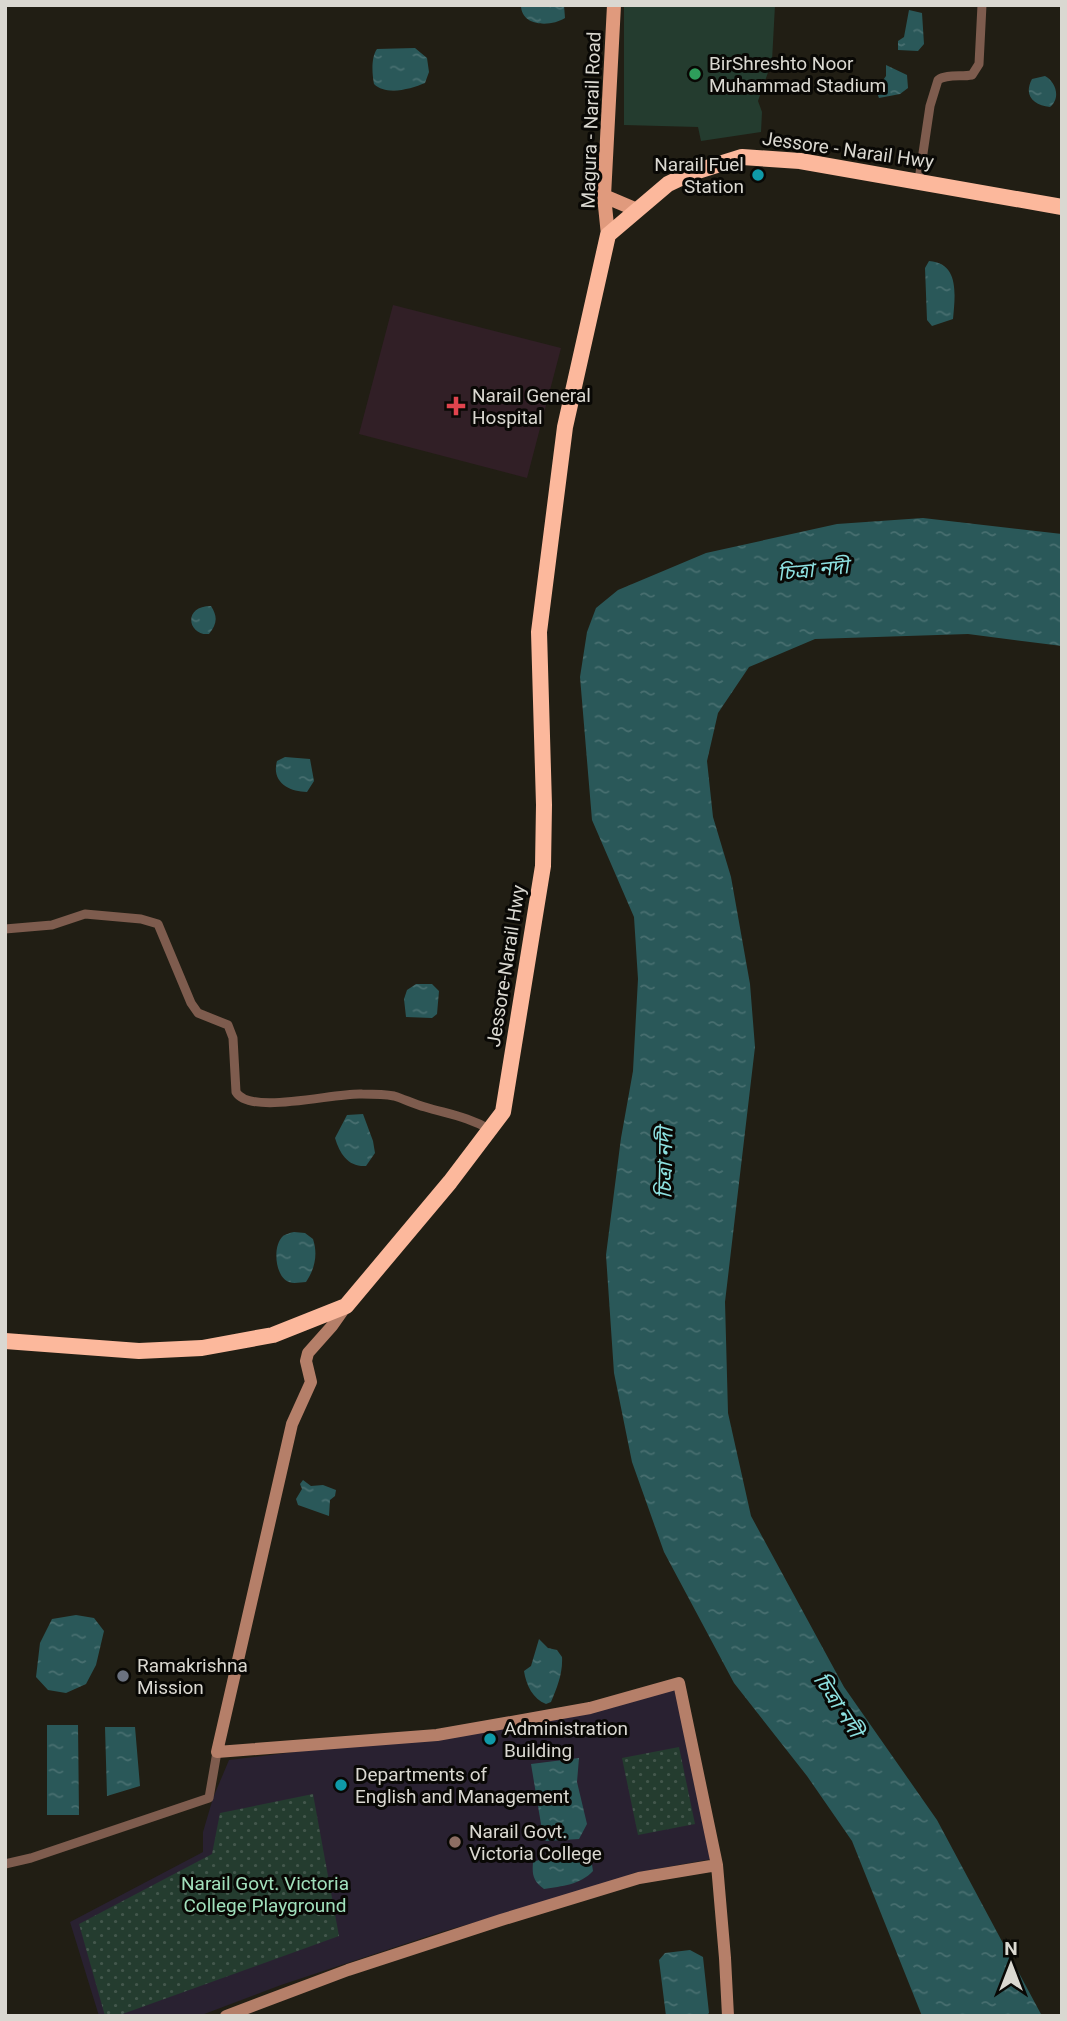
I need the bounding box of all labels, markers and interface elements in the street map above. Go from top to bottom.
street label: Magura - Narail Road [576,31,606,209]
place label: BirShreshto Noor Muhammad Stadium [709,52,886,97]
marker: BirShreshto Noor Muhammad Stadium [687,66,703,82]
street label: Jessore - Narail Hwy [761,127,935,173]
place label: Narail Fuel Station [654,153,744,198]
marker: Narail Fuel Station [750,167,766,183]
place label: Narail General Hospital [472,384,591,429]
marker: Narail General Hospital [446,396,466,416]
water label: চিত্রা নদী [776,553,854,586]
street label: Jessore-Narail Hwy [482,883,530,1049]
water label: চিত্রা নদী [651,1123,678,1199]
place label: Ramakrishna Mission [137,1654,248,1699]
marker: Ramakrishna Mission [115,1668,131,1684]
water label: চিত্রা নদী [808,1668,871,1745]
place label: Administration Building [504,1717,628,1762]
marker: Administration Building [482,1731,498,1747]
place label: Departments of English and Management [355,1763,569,1808]
marker: Departments of English and Management [333,1777,349,1793]
place label: Narail Govt. Victoria College [469,1820,602,1865]
marker: Narail Govt. Victoria College [447,1834,463,1850]
park label: Narail Govt. Victoria College Playground [181,1872,349,1917]
north arrow [976,1930,1046,2000]
text: N [1004,1937,1018,1960]

